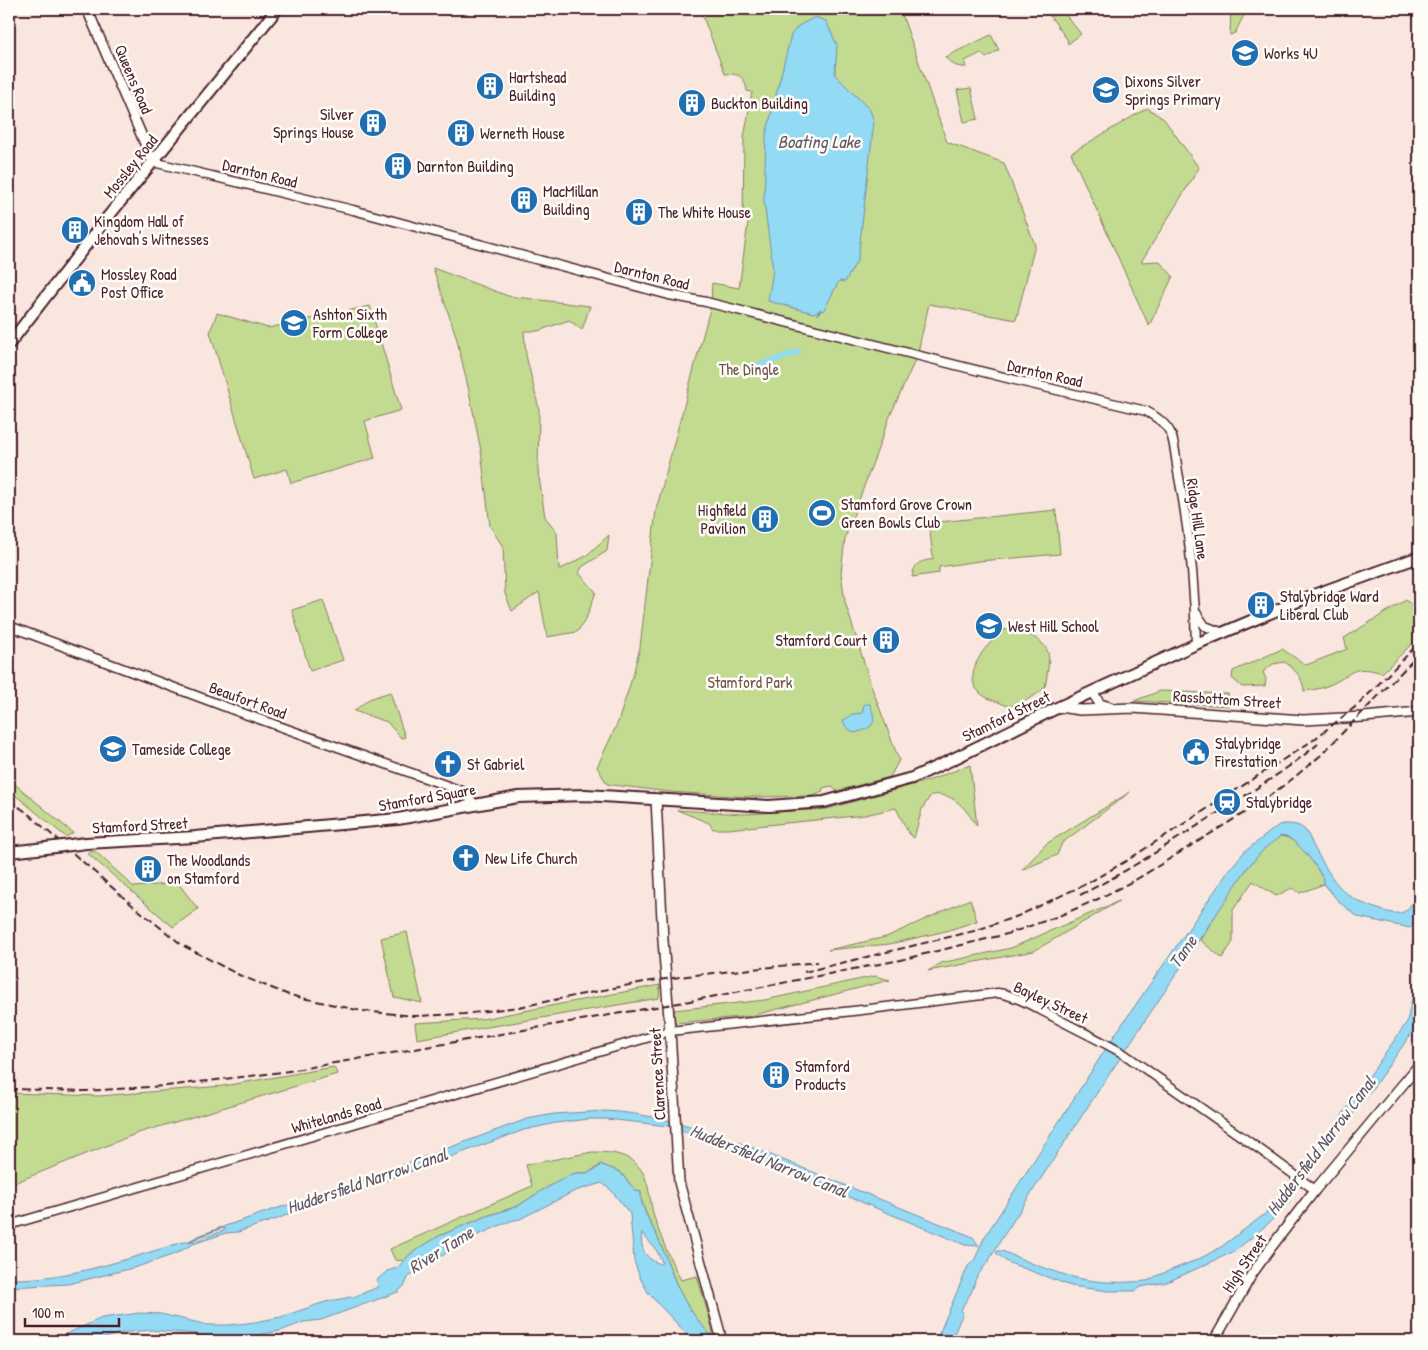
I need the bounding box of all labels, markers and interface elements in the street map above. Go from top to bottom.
school or university icon: Works 4U [1230,38,1260,68]
street label: Queens Road [110,41,158,117]
place label: Works 4U [1264,42,1318,64]
place label: Hartshead Building [509,66,566,106]
place label: Dixons Silver Springs Primary [1125,70,1221,110]
building icon: Hartshead Building [475,71,505,101]
school or university icon: Dixons Silver Springs Primary [1091,75,1121,105]
building icon: Buckton Building [677,88,707,118]
place label: Buckton Building [711,92,808,114]
place label: Silver Springs House [273,103,355,143]
building icon: Silver Springs House [358,108,388,138]
building icon: Werneth House [446,118,476,148]
place label: Werneth House [480,122,565,144]
water label: Boating Lake [778,129,861,154]
street label: Mossley Road [98,130,162,202]
building icon: Darnton Building [383,151,413,181]
street label: Darnton Road [220,153,300,193]
place label: Darnton Building [417,155,514,177]
place label: MacMillan Building [543,180,599,220]
building icon: MacMillan Building [509,185,539,215]
building icon: The White House [624,197,654,227]
place label: The White House [658,201,751,223]
place label: Kingdom Hall of Jehovah's Witnesses [94,210,209,250]
building icon: Kingdom Hall of Jehovah's Witnesses [60,215,90,245]
street label: Darnton Road [612,255,692,295]
place label: Mossley Road Post Office [101,263,177,303]
public building icon: Mossley Road Post Office [67,268,97,298]
place label: Ashton Sixth Form College [312,303,389,343]
school or university icon: Ashton Sixth Form College [279,308,309,338]
street label: Darnton Road [1005,354,1085,392]
park label: The Dingle [719,358,780,380]
street label: Ridge Hill Lane [1181,477,1215,562]
place label: Stamford Grove Crown Green Bowls Club [841,493,972,533]
sports icon: Stamford Grove Crown Green Bowls Club [807,498,837,528]
place label: Highfield Pavilion [698,499,746,539]
building icon: Highfield Pavilion [750,504,780,534]
place label: Stalybridge Ward Liberal Club [1280,585,1378,625]
building icon: Stalybridge Ward Liberal Club [1246,590,1276,620]
school or university icon: West Hill School [974,611,1004,641]
place label: West Hill School [1008,615,1099,637]
building icon: Stamford Court [871,625,901,655]
place label: Stamford Court [775,629,867,651]
park label: Stamford Park [707,671,793,693]
street label: Beaufort Road [206,676,290,724]
street label: Rassbottom Street [1172,684,1282,714]
street label: Stamford Street [958,685,1054,747]
place label: Stalybridge Firestation [1214,732,1282,772]
school or university icon: Tameside College [98,734,128,764]
public building icon: Stalybridge Firestation [1181,737,1211,767]
place label: Tameside College [132,738,232,760]
church icon: St Gabriel [433,749,463,779]
place label: St Gabriel [467,753,525,775]
street label: Stamford Square [377,778,478,816]
station icon: Stalybridge [1212,787,1242,817]
place label: Stalybridge [1246,791,1313,813]
street label: Stamford Street [92,811,189,838]
church icon: New Life Church [451,843,481,873]
place label: New Life Church [485,847,578,869]
place label: The Woodlands on Stamford [167,849,250,889]
building icon: The Woodlands on Stamford [133,854,163,884]
water label: Tame [1162,930,1203,973]
street label: Bayley Street [1010,975,1092,1029]
street label: Clarence Street [644,1027,670,1121]
place label: Stamford Products [795,1055,850,1095]
building icon: Stamford Products [761,1060,791,1090]
water label: Huddersfield Narrow Canal [1260,1070,1382,1220]
street label: Whitelands Road [289,1092,383,1138]
water label: Huddersfield Narrow Canal [687,1117,853,1204]
water label: Huddersfield Narrow Canal [283,1141,452,1220]
water label: River Tame [403,1219,479,1279]
street label: High Street [1216,1229,1272,1296]
scale bar [25,1295,119,1327]
text: 100 m [32,1302,65,1323]

